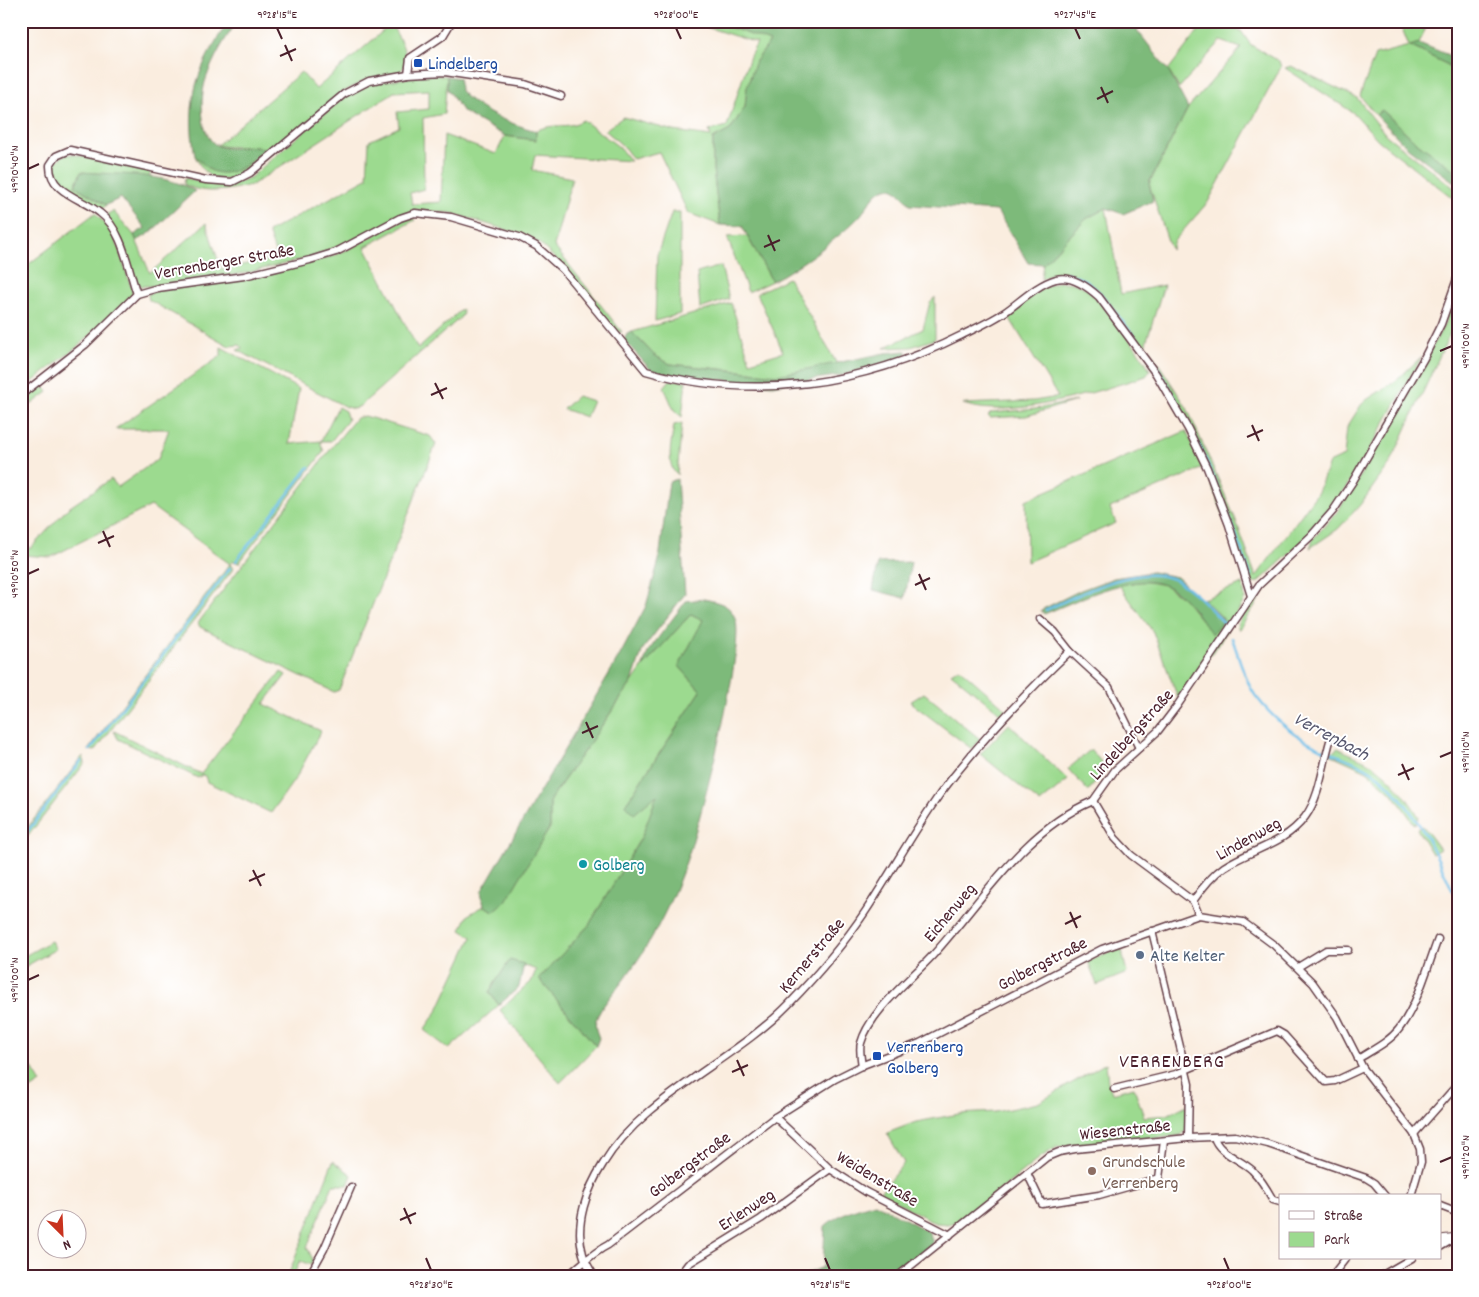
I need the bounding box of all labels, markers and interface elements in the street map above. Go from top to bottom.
text: 9°28'15"E [257,7,297,24]
text: 9°28'00"E [654,7,699,24]
text: 9°27'45"E [1054,7,1096,24]
place label: Lindelberg [428,53,498,78]
marker: Lindelberg [412,57,424,69]
text: 49°10'40"N [7,145,24,193]
street label: Verrenberger Straße [153,239,296,288]
text: 49°11'00"N [1458,323,1475,369]
text: 49°10'50"N [7,550,24,598]
street label: Lindelbergstraße [1085,684,1181,787]
water label: Verrenbach [1288,707,1374,770]
text: 49°11'10"N [1458,731,1475,773]
street label: Lindenweg [1212,812,1286,868]
place label: Golberg [593,854,645,879]
marker: Golberg [577,858,589,870]
street label: Eichenweg [919,878,983,949]
street label: Kernerstraße [774,913,852,1000]
street label: Golbergstraße [994,932,1092,998]
place label: Alte Kelter [1150,945,1225,970]
marker: Alte Kelter [1134,949,1146,961]
text: 49°11'00"N [7,957,24,1003]
place label: Verrenberg Golberg [887,1036,964,1082]
district label: VERRENBERG [1119,1049,1225,1077]
marker: Verrenberg Golberg [871,1050,883,1062]
street label: Wiesenstraße [1079,1114,1172,1149]
street label: Golbergstraße [644,1127,737,1205]
text: 49°11'20"N [1458,1135,1475,1179]
street label: Weidenstraße [831,1146,923,1215]
place label: Grundschule Verrenberg [1102,1151,1185,1197]
marker: Grundschule Verrenberg [1086,1165,1098,1177]
street label: Erlenweg [714,1183,781,1239]
legend [1279,1194,1442,1260]
text: Straße [1324,1206,1363,1228]
north arrow [38,1210,88,1260]
text: Park [1324,1230,1350,1252]
text: N [59,1234,74,1255]
text: 9°28'30"E [409,1277,453,1294]
text: 9°28'15"E [810,1277,850,1294]
text: 9°28'00"E [1207,1277,1252,1294]

